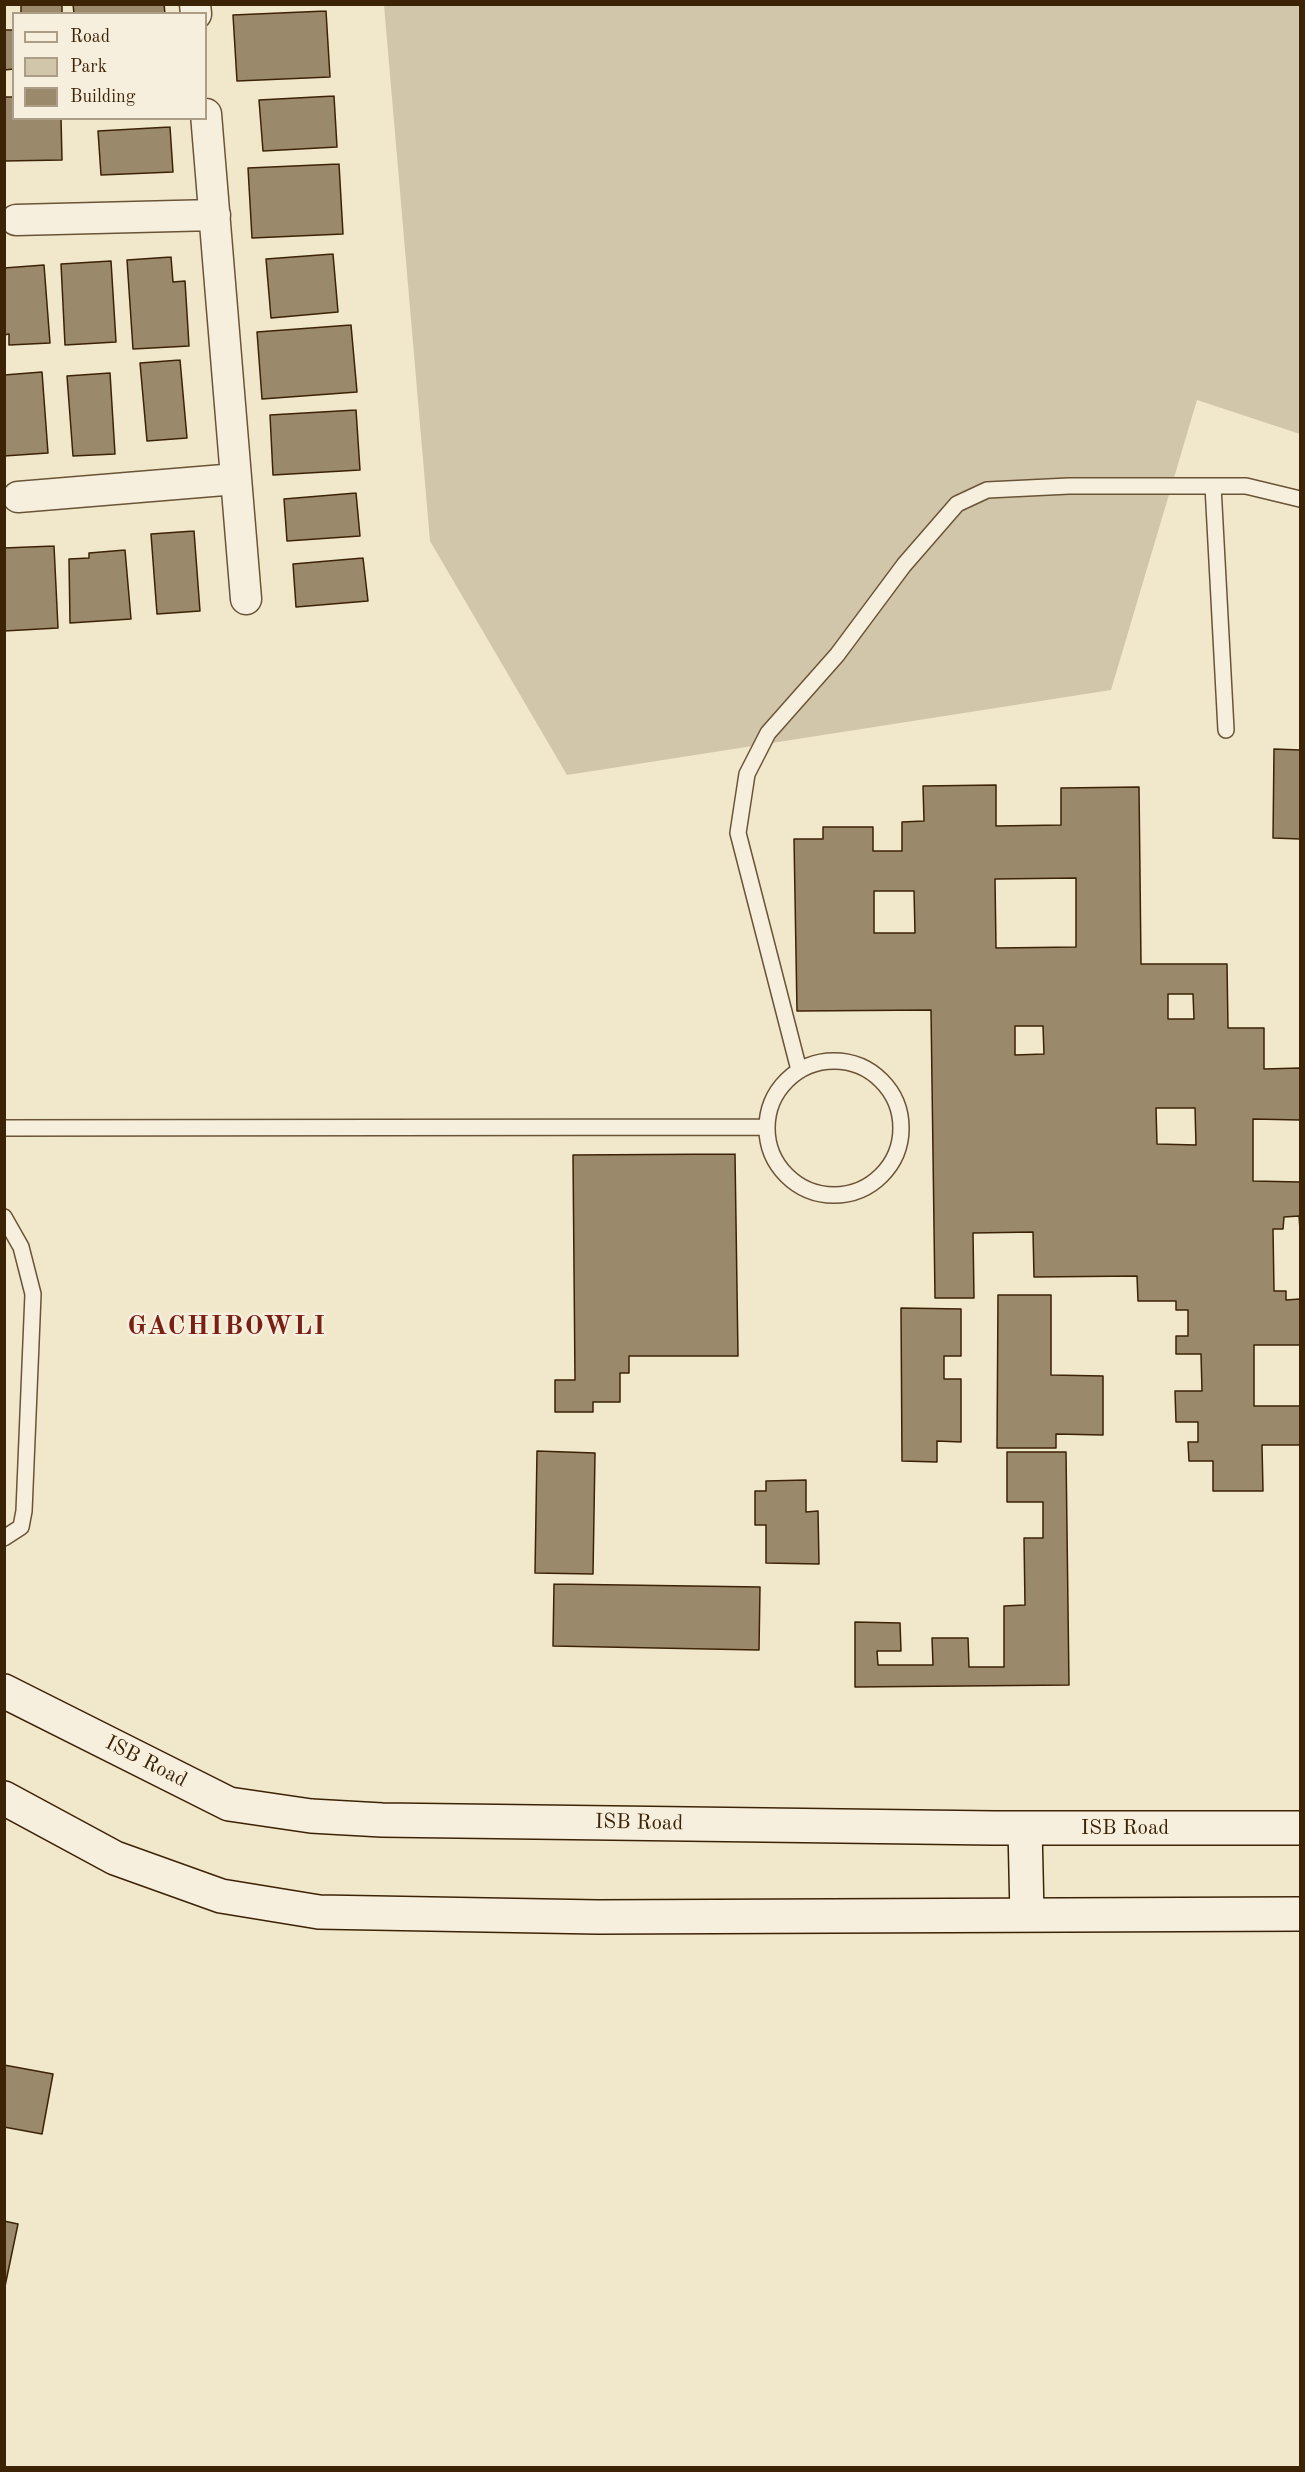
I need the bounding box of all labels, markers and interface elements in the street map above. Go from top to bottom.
legend [12,12,207,120]
text: Road [70,28,110,46]
text: Park [70,58,107,76]
text: Building [70,88,135,106]
district label: GACHIBOWLI [127,1311,327,1343]
street label: ISB Road [101,1731,191,1793]
street label: ISB Road [595,1810,683,1836]
street label: ISB Road [1081,1815,1169,1841]

